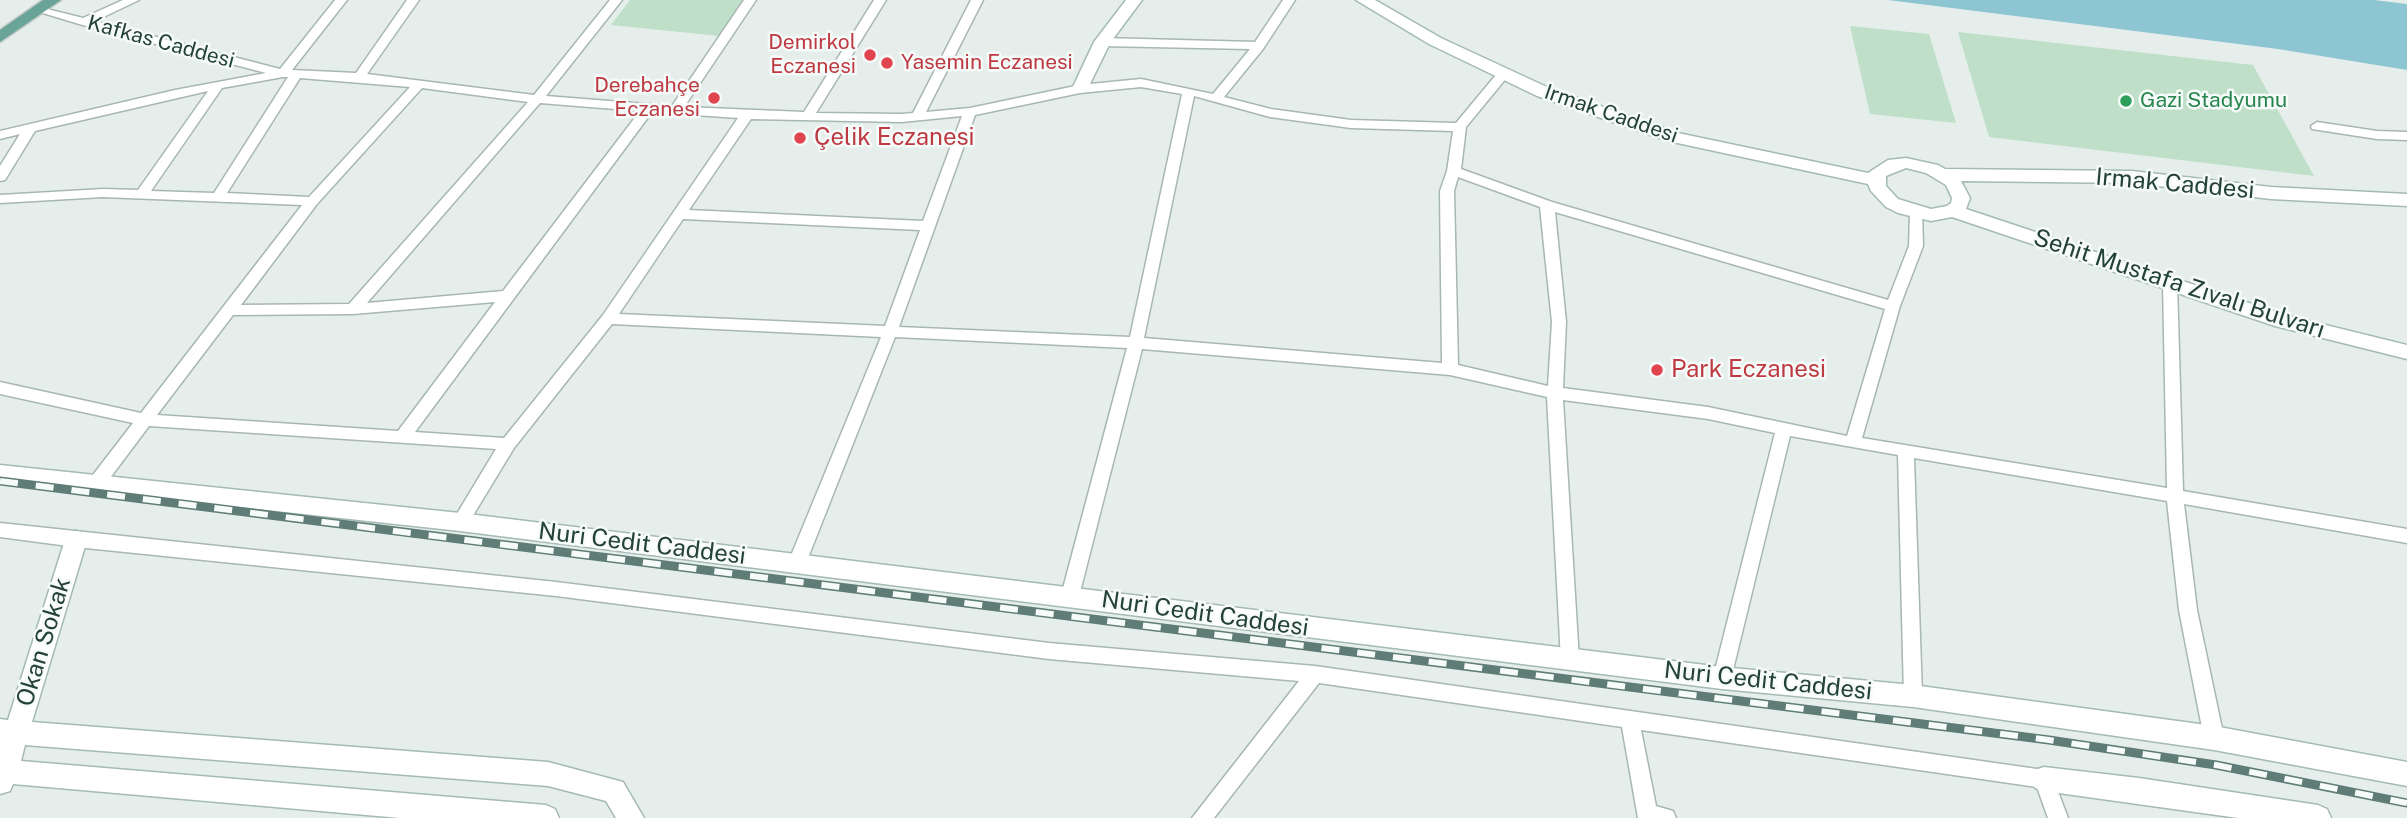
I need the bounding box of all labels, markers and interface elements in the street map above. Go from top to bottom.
street label: Kafkas Caddesi [85,10,237,74]
place label: Demirkol Eczanesi [768,30,856,80]
marker: Demirkol Eczanesi [862,47,878,63]
place label: Yasemin Eczanesi [901,50,1073,76]
marker: Yasemin Eczanesi [879,55,895,71]
place label: Derebahçe Eczanesi [594,73,700,123]
street label: Irmak Caddesi [1541,79,1681,149]
place label: Gazi Stadyumu [2140,88,2287,114]
marker: Derebahçe Eczanesi [706,90,722,106]
marker: Gazi Stadyumu [2118,93,2134,109]
place label: Çelik Eczanesi [814,124,975,152]
marker: Çelik Eczanesi [792,130,808,146]
street label: Irmak Caddesi [2094,163,2256,205]
street label: Sehit Mustafa Zıvalı Bulvarı [2030,223,2328,345]
place label: Park Eczanesi [1671,356,1826,384]
marker: Park Eczanesi [1649,362,1665,378]
street label: Nuri Cedit Caddesi [537,517,747,571]
street label: Okan Sokak [11,574,77,710]
street label: Nuri Cedit Caddesi [1100,585,1310,643]
street label: Nuri Cedit Caddesi [1663,656,1873,706]

